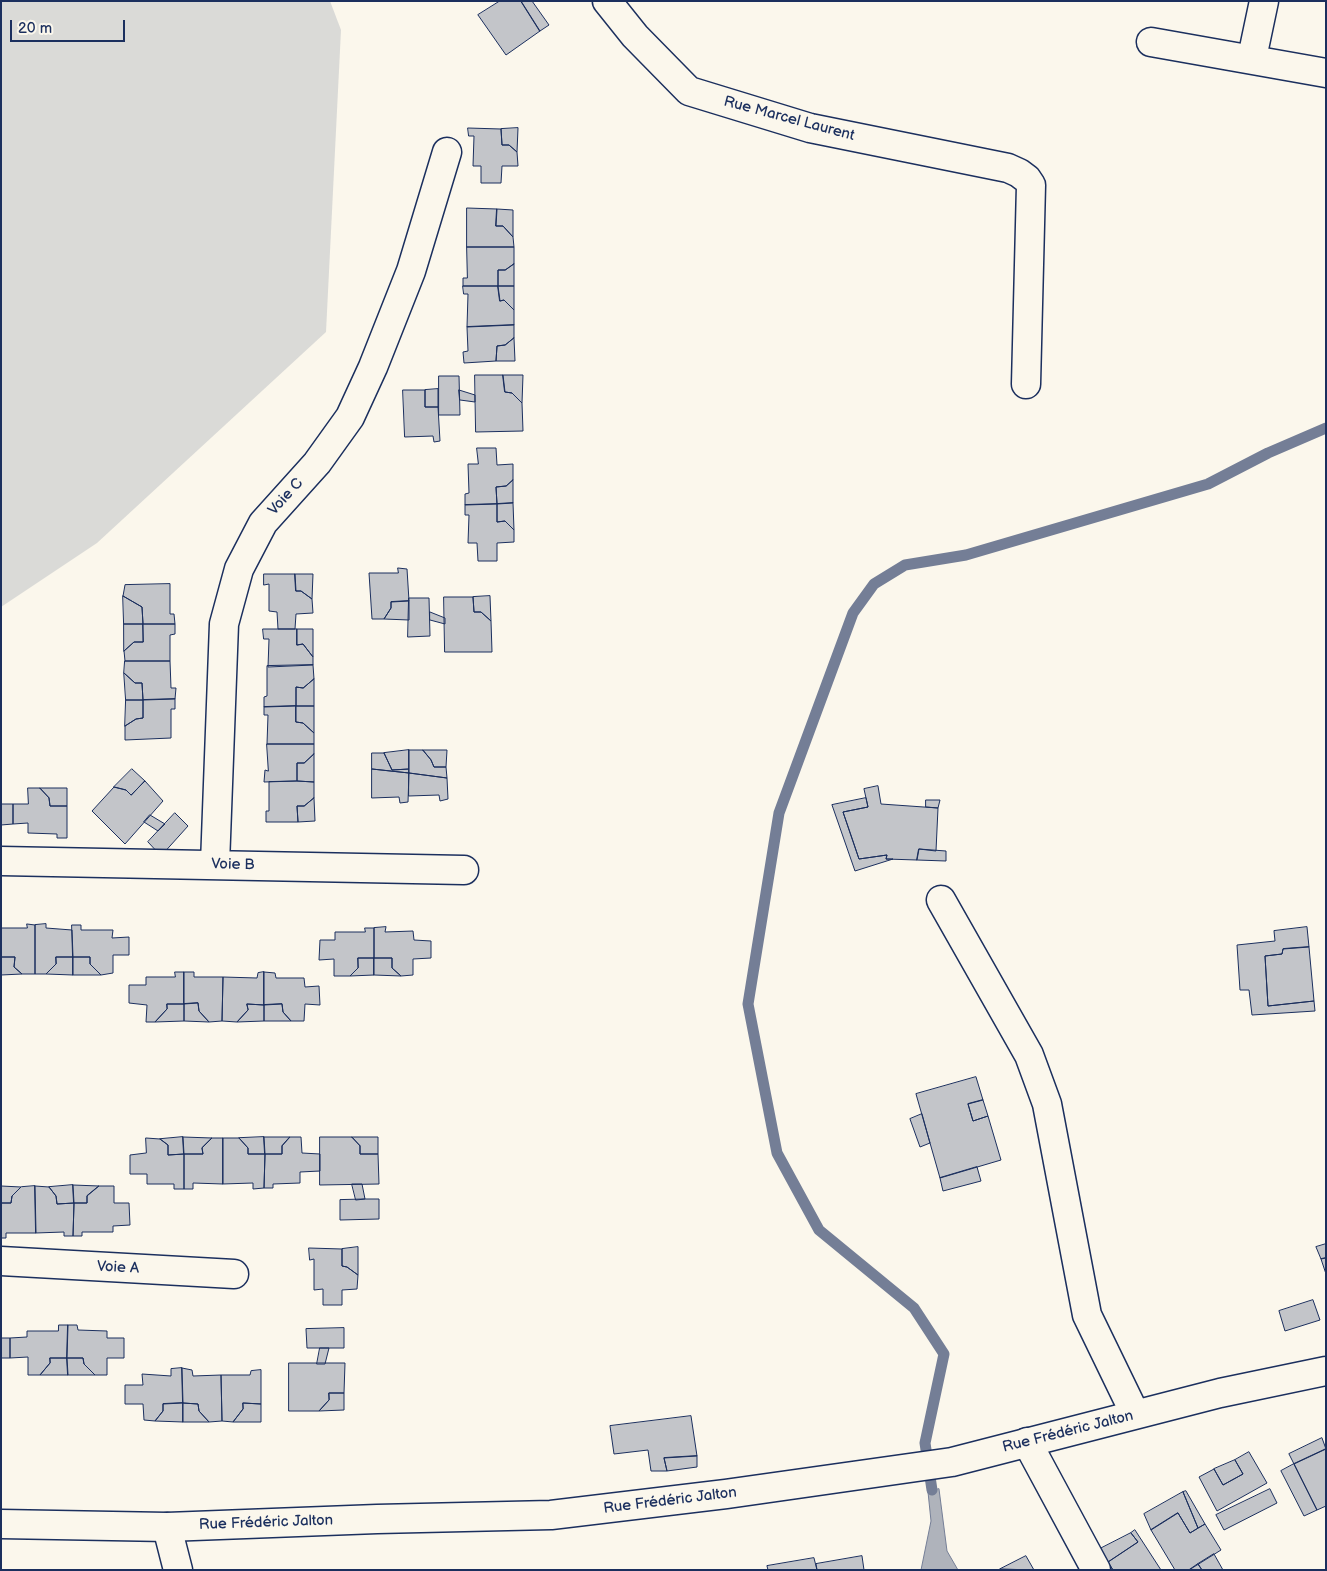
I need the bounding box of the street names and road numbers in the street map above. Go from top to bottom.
street label: Rue Marcel Laurent [722,93,856,145]
street label: Voie C [265,475,307,519]
street label: Voie B [211,856,255,874]
street label: Voie A [96,1258,140,1278]
street label: Rue Frédéric Jalton [1001,1407,1135,1457]
street label: Rue Frédéric Jalton [602,1484,738,1518]
street label: Rue Frédéric Jalton [199,1512,333,1534]

